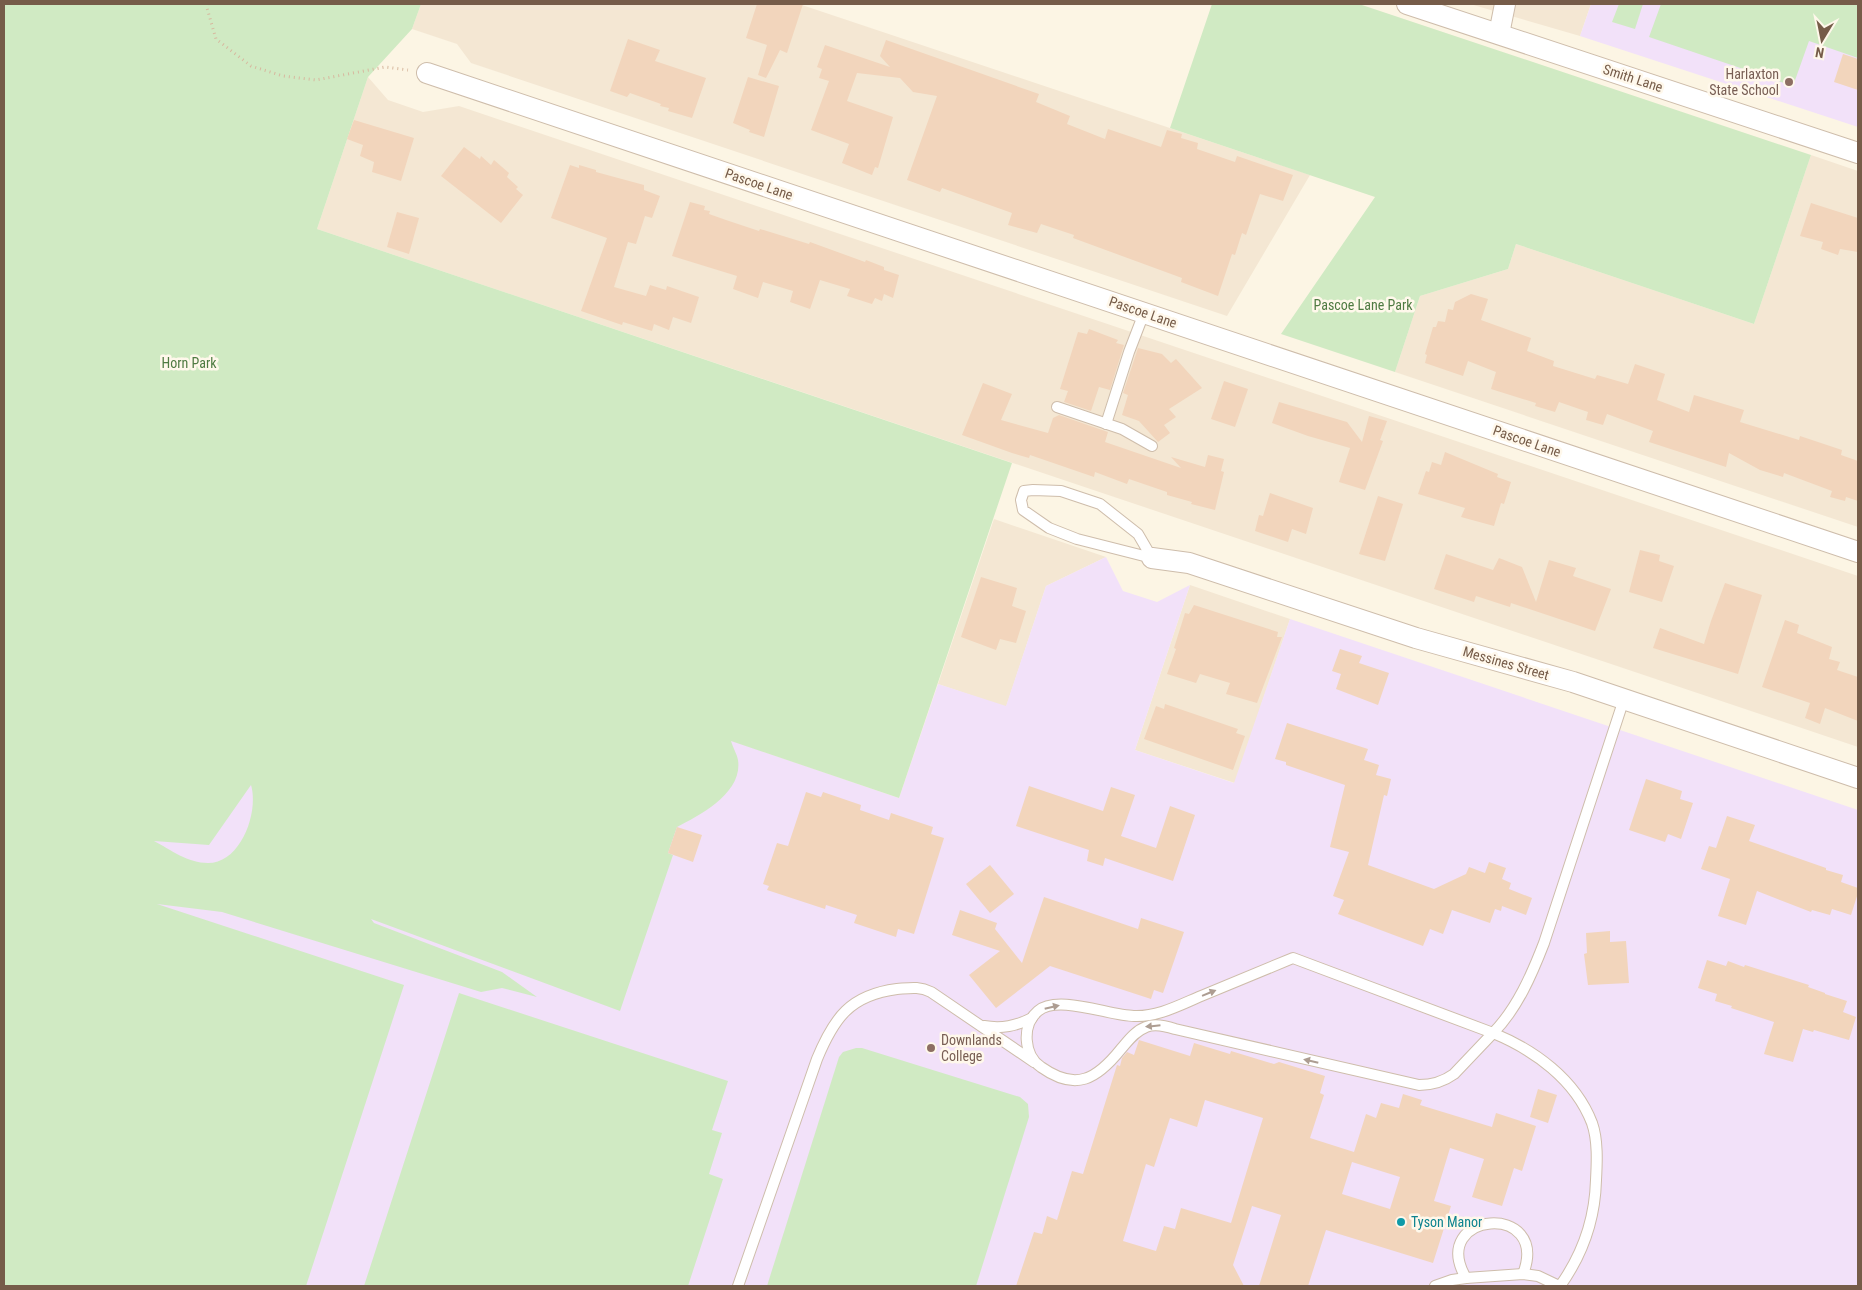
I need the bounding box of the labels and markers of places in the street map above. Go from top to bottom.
place label: Harlaxton State School [1709,66,1779,98]
marker: Harlaxton State School [1783,76,1795,88]
place label: Downlands College [941,1032,1002,1064]
marker: Downlands College [925,1042,937,1054]
place label: Tyson Manor [1411,1214,1482,1230]
marker: Tyson Manor [1395,1216,1407,1228]

